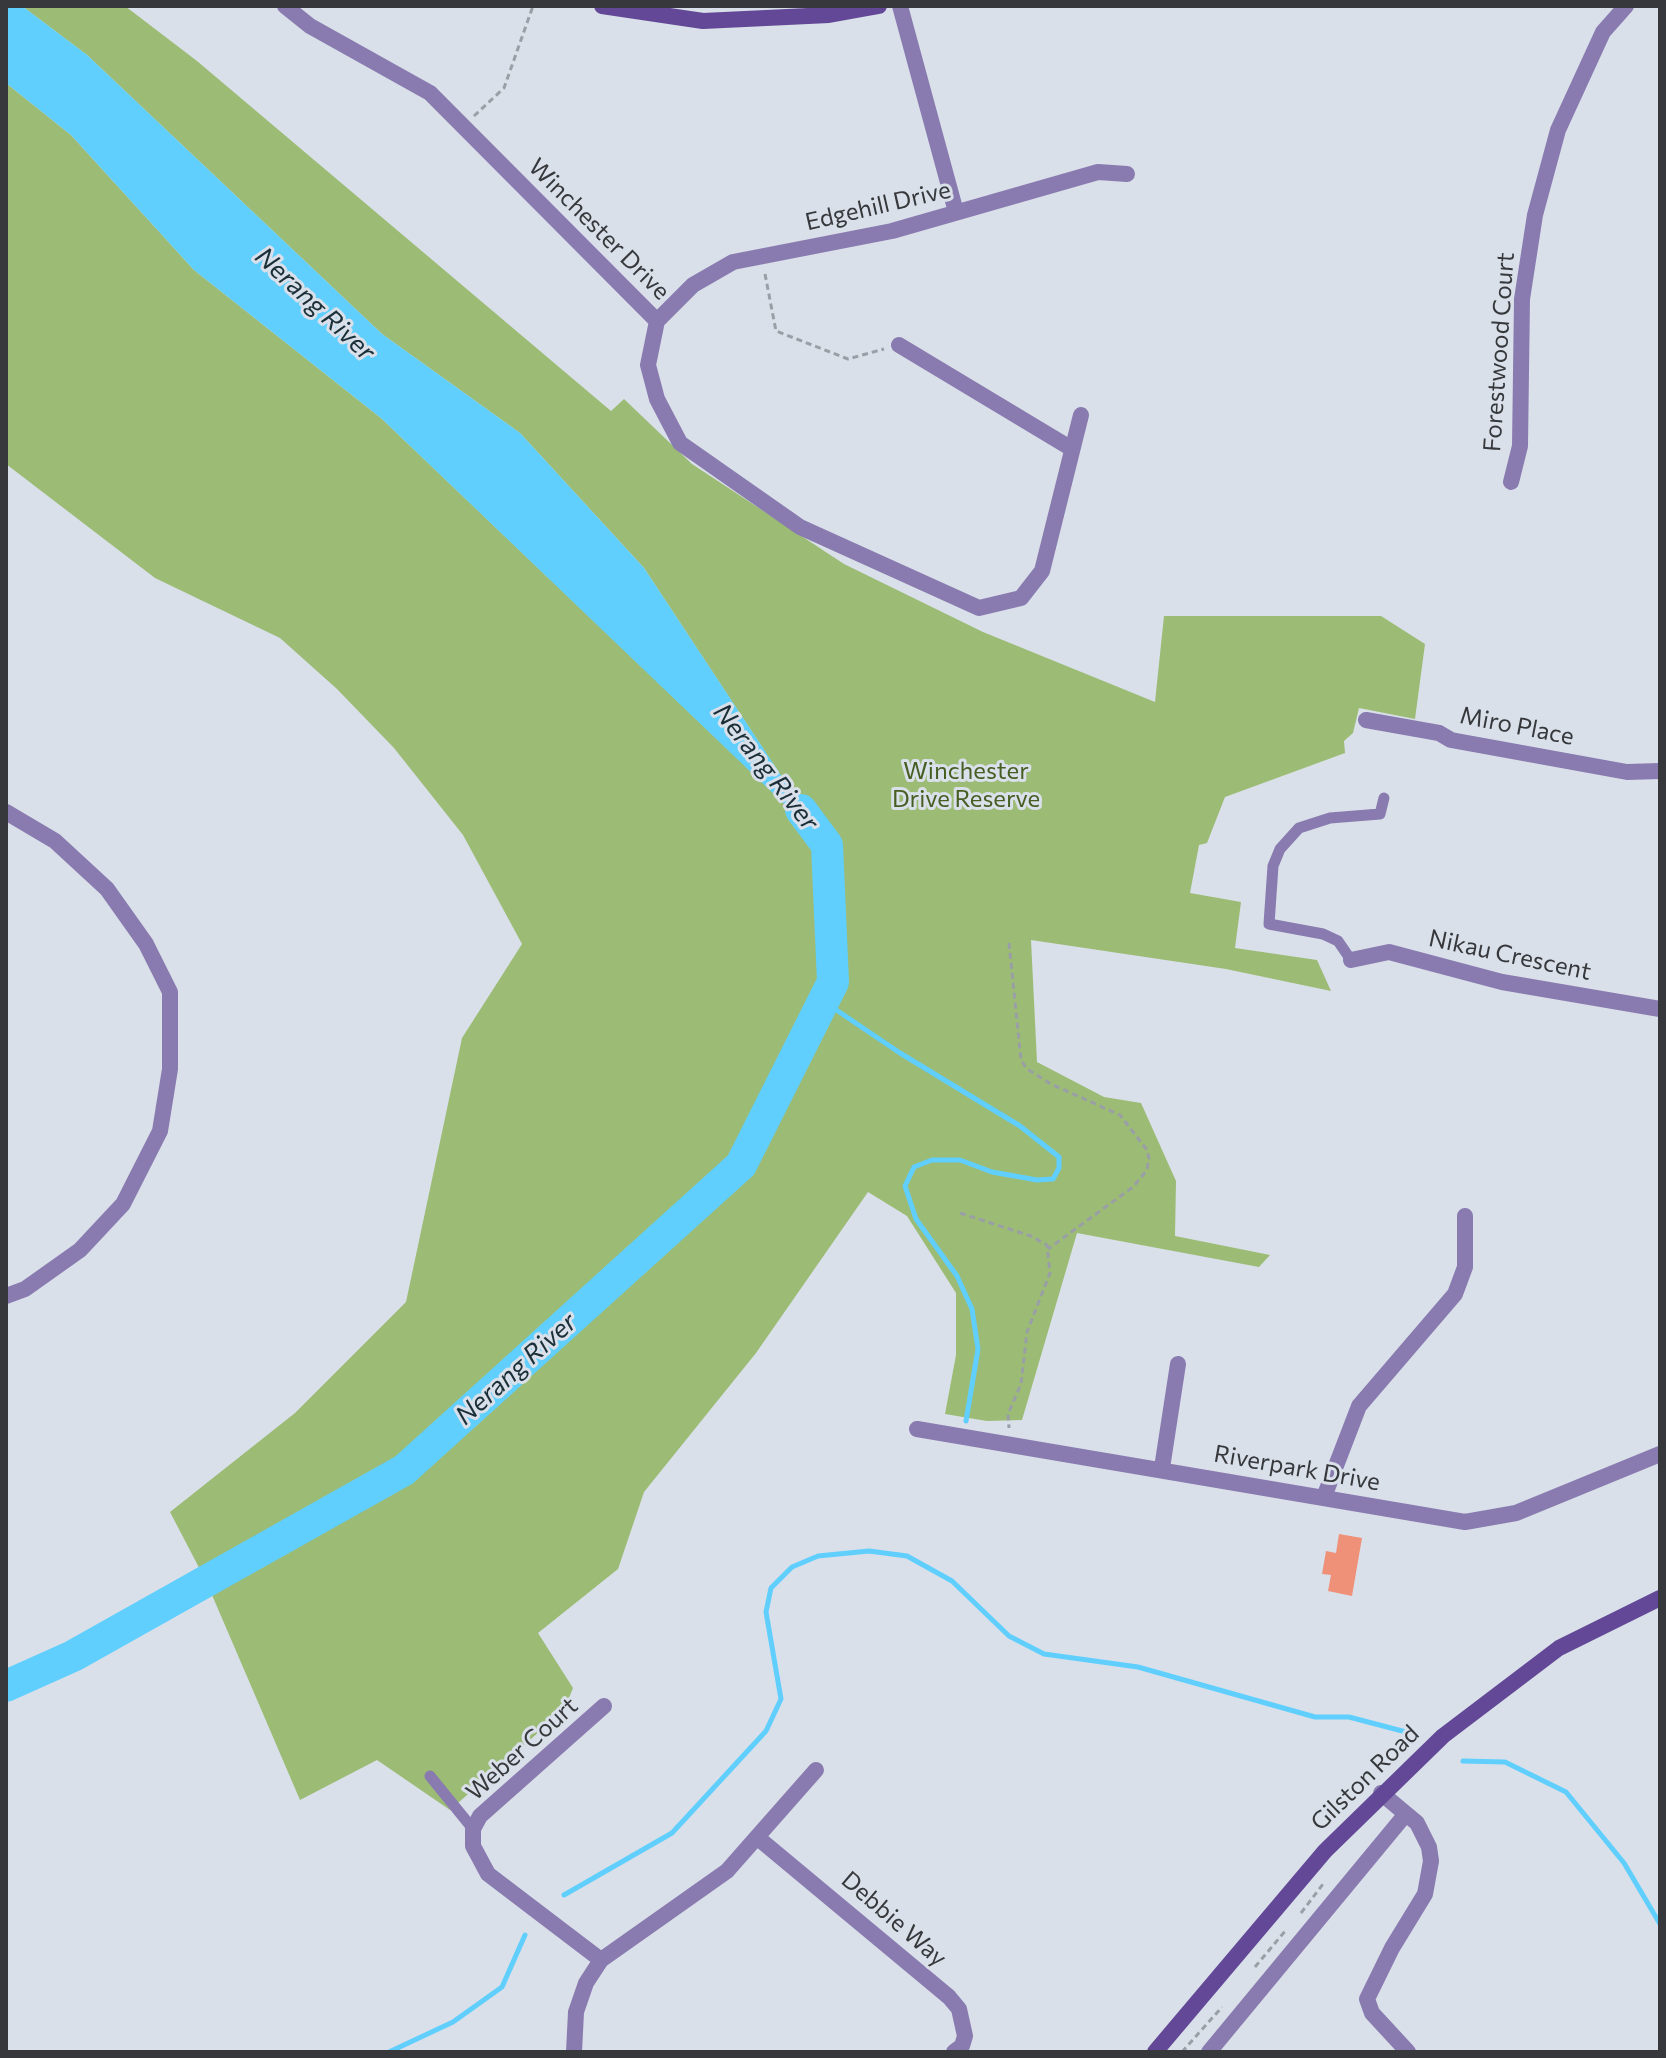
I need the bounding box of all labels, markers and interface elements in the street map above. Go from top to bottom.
street label: Winchester Drive [522,152,676,306]
street label: Edgehill Drive [803,175,953,237]
water label: Nerang River [249,241,381,367]
street label: Forestwood Court [1478,251,1520,453]
water label: Nerang River [707,697,825,837]
street label: Miro Place [1458,701,1576,751]
park label: Winchester Drive Reserve [892,757,1040,813]
street label: Nikau Crescent [1426,924,1594,986]
water label: Nerang River [449,1306,583,1432]
street label: Riverpark Drive [1212,1439,1382,1497]
street label: Weber Court [460,1691,584,1807]
street label: Gilston Road [1305,1719,1425,1837]
street label: Debbie Way [835,1865,953,1973]

